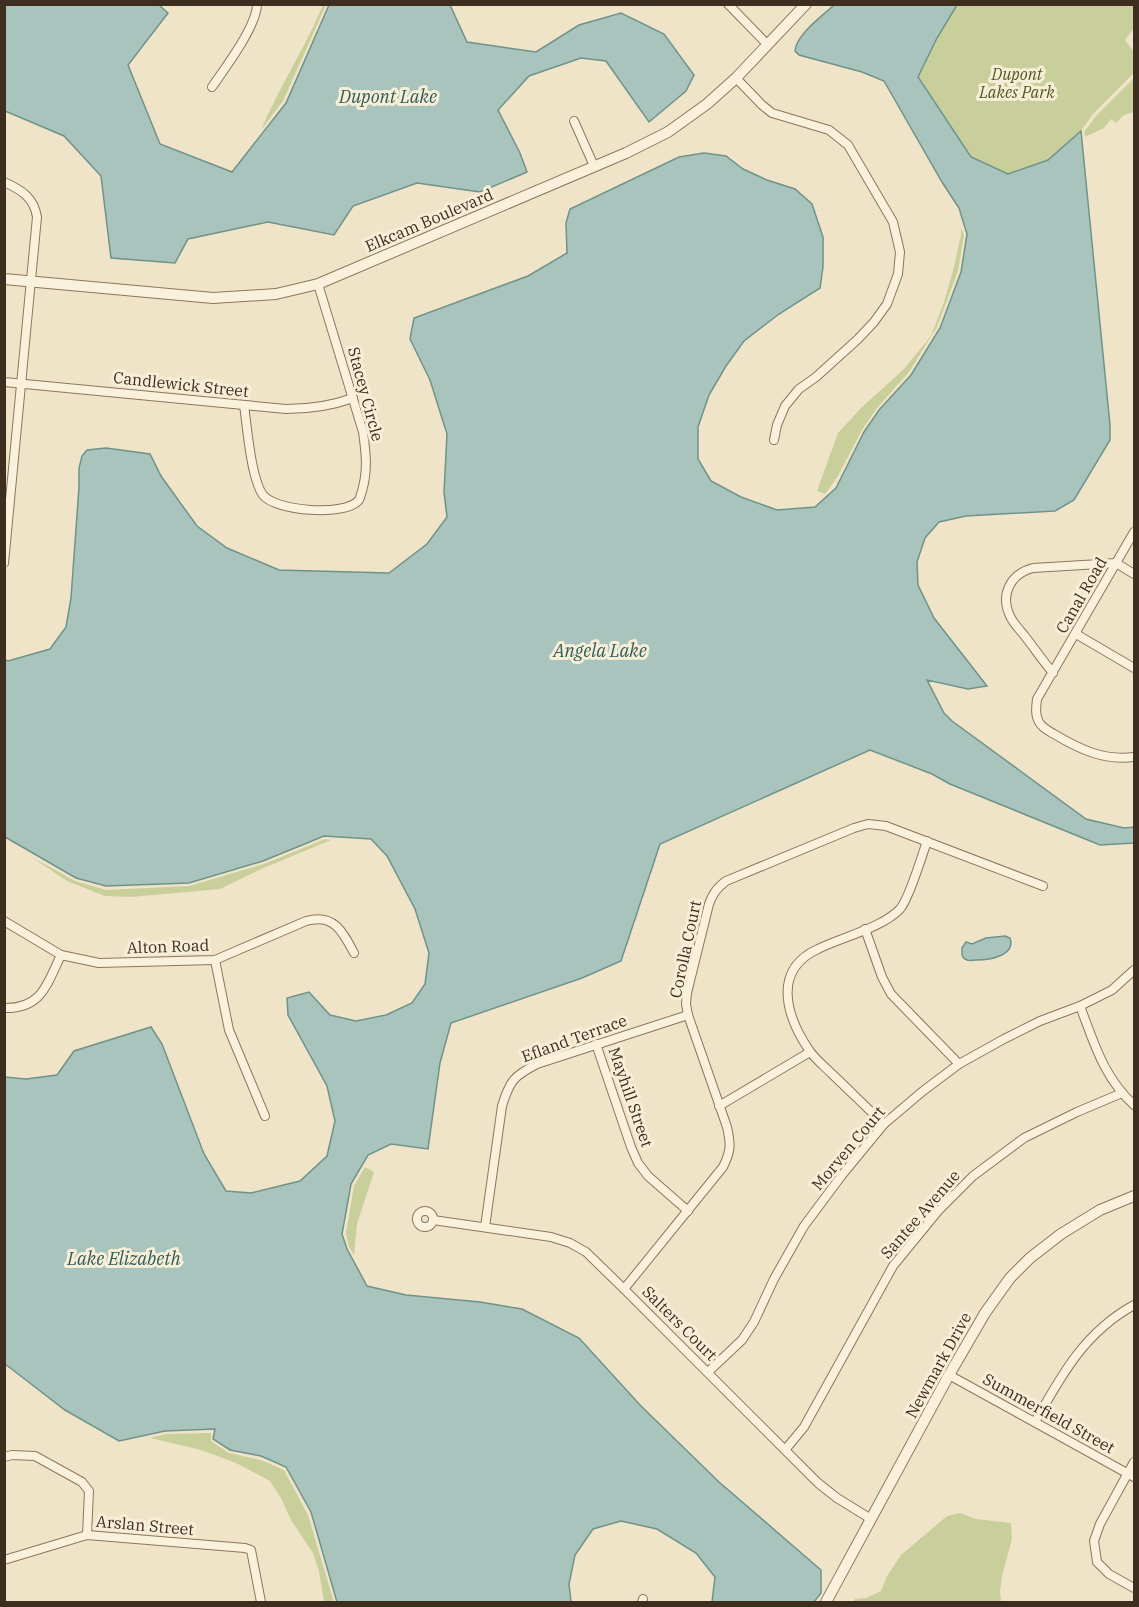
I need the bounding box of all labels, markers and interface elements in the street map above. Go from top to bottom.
park label: Dupont Lakes Park [978,64,1055,102]
water label: Dupont Lake [338,85,437,108]
street label: Elkcam Boulevard [362,184,496,256]
street label: Stacey Circle [344,345,388,443]
street label: Candlewick Street [112,367,250,401]
street label: Canal Road [1051,553,1111,637]
water label: Angela Lake [552,639,647,662]
street label: Corolla Court [665,898,705,1000]
street label: Alton Road [126,935,210,957]
street label: Efland Terrace [519,1010,629,1066]
street label: Mayhill Street [605,1044,658,1150]
street label: Morven Court [807,1102,889,1194]
street label: Santee Avenue [876,1166,964,1262]
water label: Lake Elizabeth [66,1247,181,1270]
street label: Salters Court [638,1281,722,1365]
street label: Newmark Drive [901,1309,975,1421]
street label: Summerfield Street [980,1368,1119,1458]
street label: Arslan Street [95,1511,195,1539]

